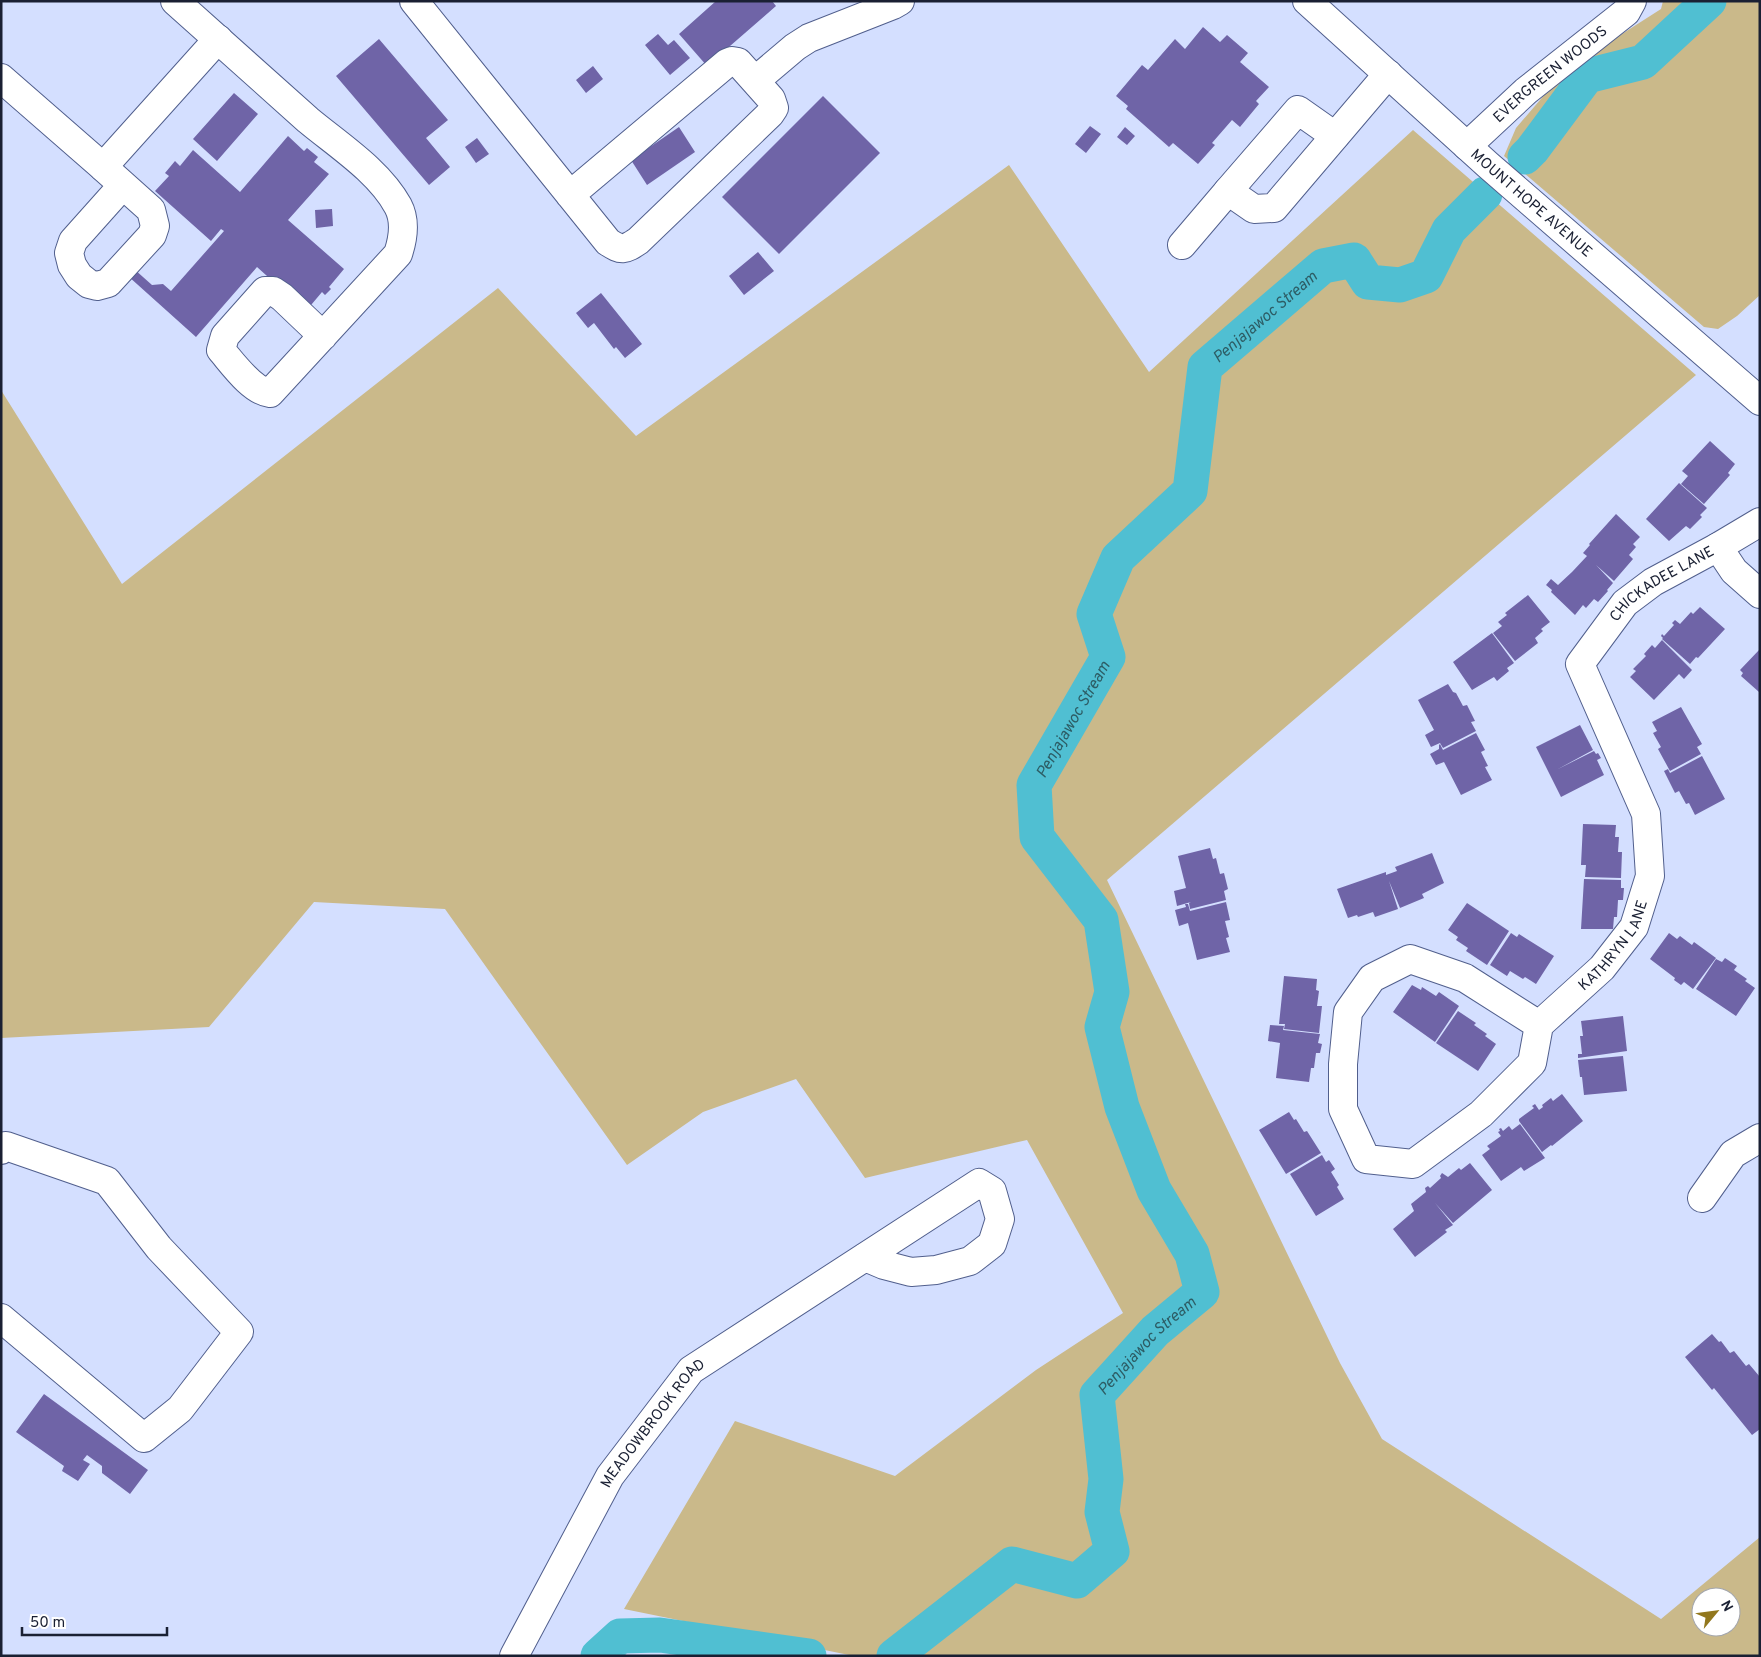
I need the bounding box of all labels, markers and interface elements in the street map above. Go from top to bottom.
street label: EVERGREEN WOODS [1490,22,1612,128]
street label: MOUNT HOPE AVENUE [1466,146,1596,262]
water label: Penjajawoc Stream [1209,267,1322,368]
street label: CHICKADEE LANE [1606,543,1718,626]
water label: Penjajawoc Stream [1032,658,1116,782]
street label: KATHRYN LANE [1575,898,1653,996]
water label: Penjajawoc Stream [1094,1293,1201,1400]
street label: MEADOWBROOK ROAD [597,1355,709,1492]
north arrow [1691,1587,1741,1637]
text: N [1716,1598,1736,1615]
scale bar [22,1604,168,1636]
text: 50 m [30,1614,65,1633]

